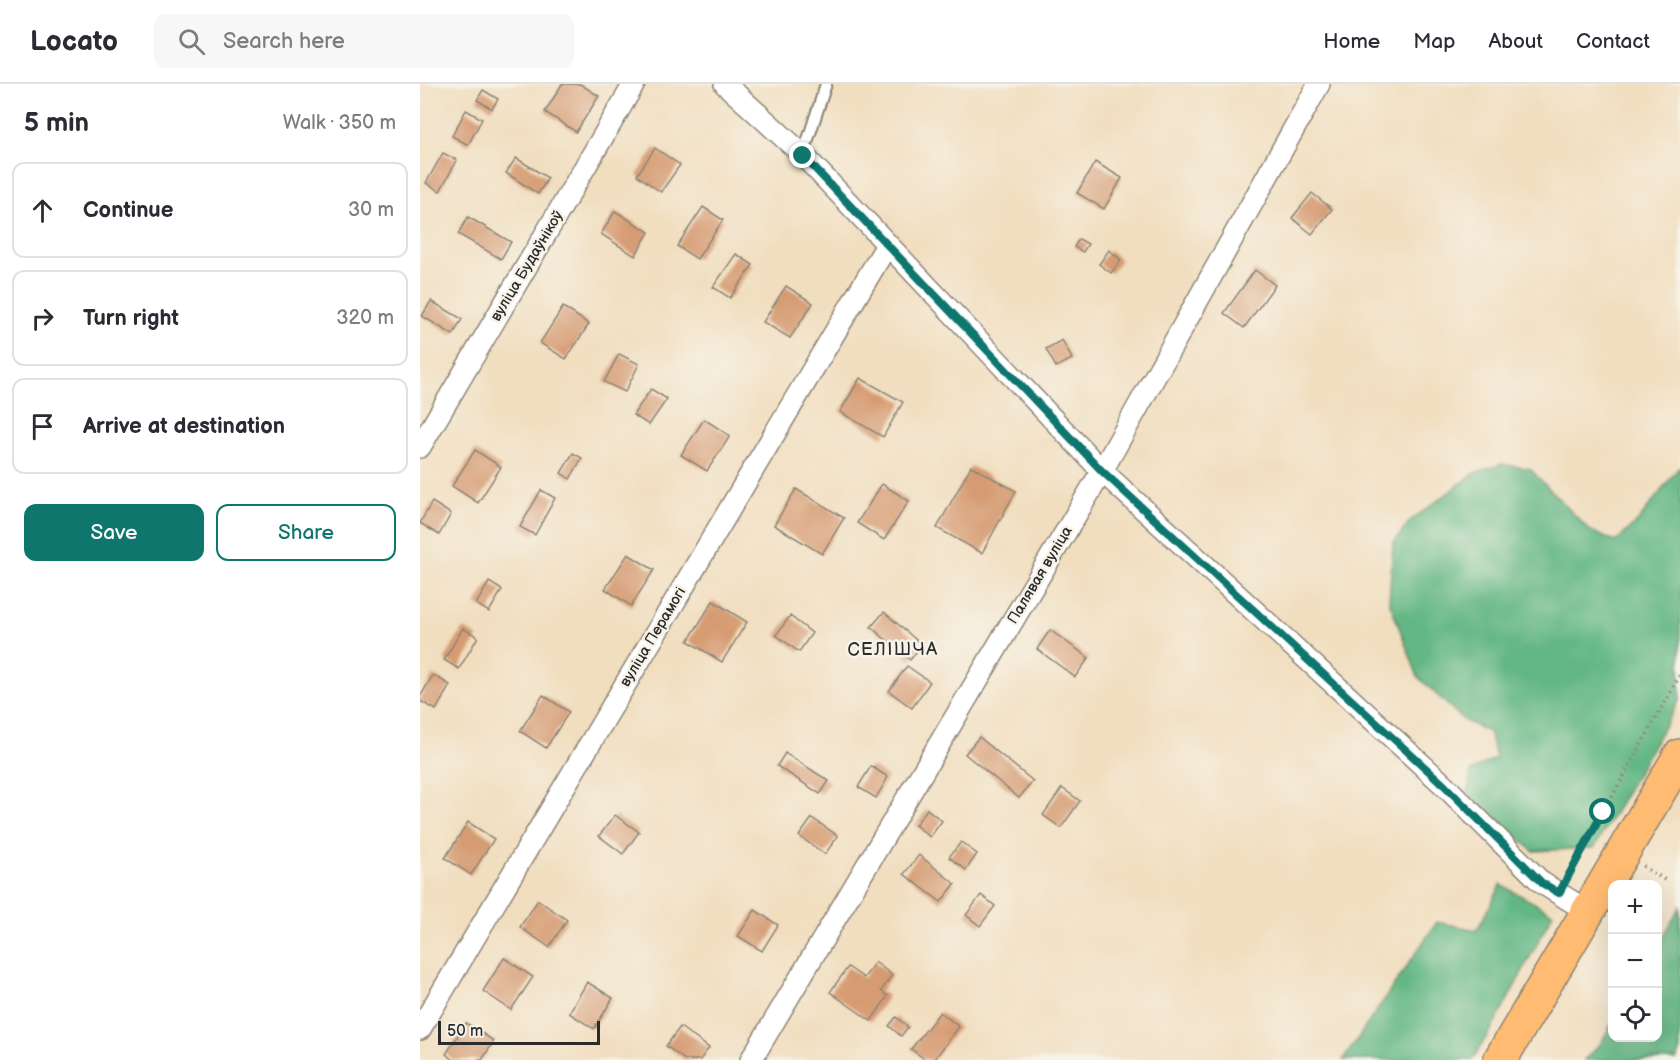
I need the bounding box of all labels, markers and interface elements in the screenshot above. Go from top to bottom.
search box [154,14,574,68]
text: Locato [30,25,118,58]
icon: search [175,25,208,58]
text: Search here [223,28,345,55]
text: Home [1323,29,1380,54]
text: Map [1413,29,1455,54]
text: About [1488,29,1543,54]
text: Contact [1576,29,1650,54]
text: 5 min [24,108,89,139]
text: Walk · 350 m [283,111,396,135]
route end [789,142,815,168]
icon: ahead [26,194,59,227]
text: Continue [83,197,173,224]
text: 30 m [348,198,394,222]
street label: вуліца Будаўнікоў [487,207,568,325]
icon: right [26,302,59,335]
text: Turn right [83,305,179,332]
text: 320 m [336,306,394,330]
icon: arrive [26,410,59,443]
text: Arrive at destination [83,413,285,440]
button: Save [24,504,204,561]
button: Share [216,504,396,561]
street label: Палявая вуліца [1003,523,1077,627]
street label: вуліца Перамогі [616,584,690,690]
district label: СЕЛІШЧА [847,639,939,660]
route start [1589,798,1615,824]
map controls [1608,880,1662,1042]
button: + [1608,880,1662,934]
button: − [1608,934,1662,988]
button: locate [1608,988,1662,1042]
scale bar [438,1018,600,1046]
text: 50 m [447,1022,483,1041]

